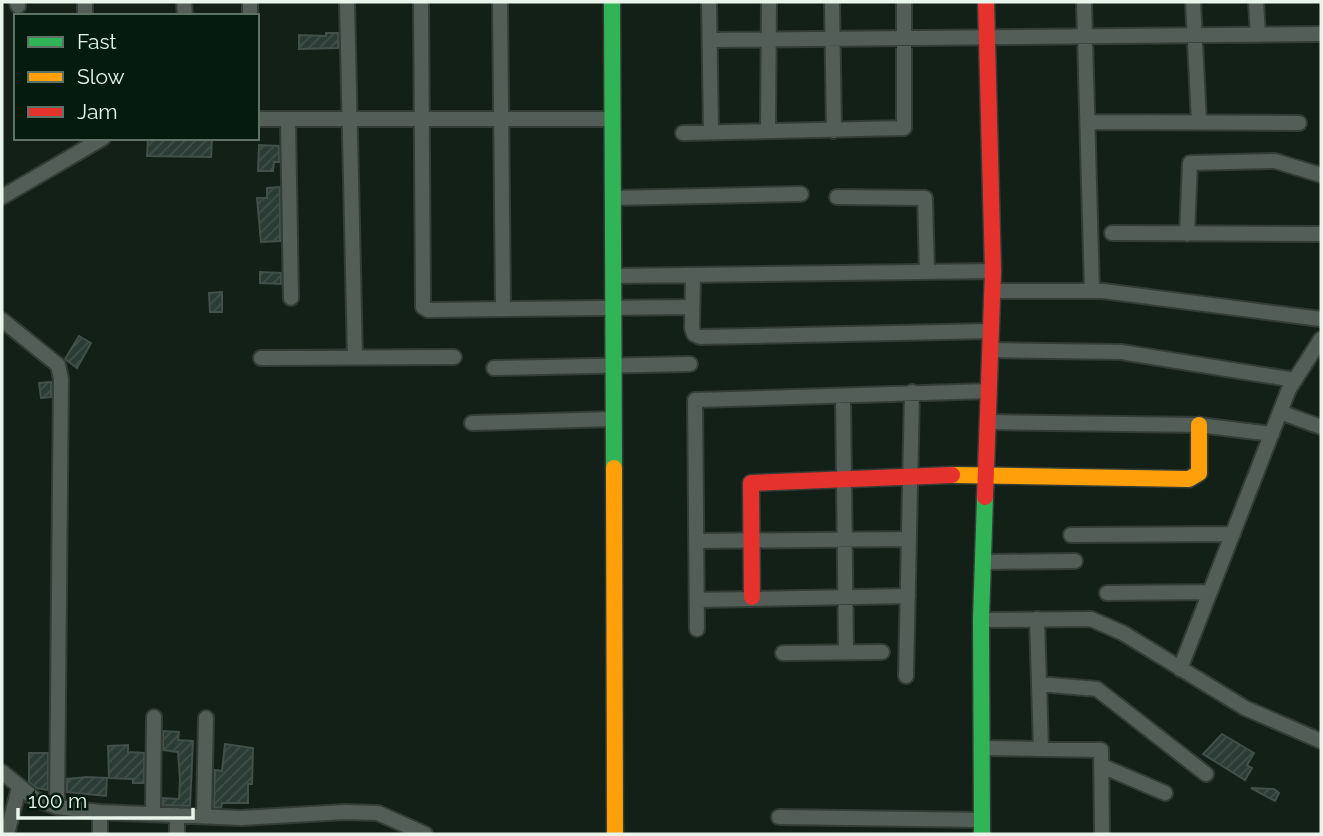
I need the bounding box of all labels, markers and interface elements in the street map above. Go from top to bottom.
legend [14,14,259,140]
text: Fast [77,29,117,54]
text: Slow [77,64,125,89]
text: Jam [77,99,118,124]
scale bar [18,776,192,820]
text: 100 m [28,788,87,813]

